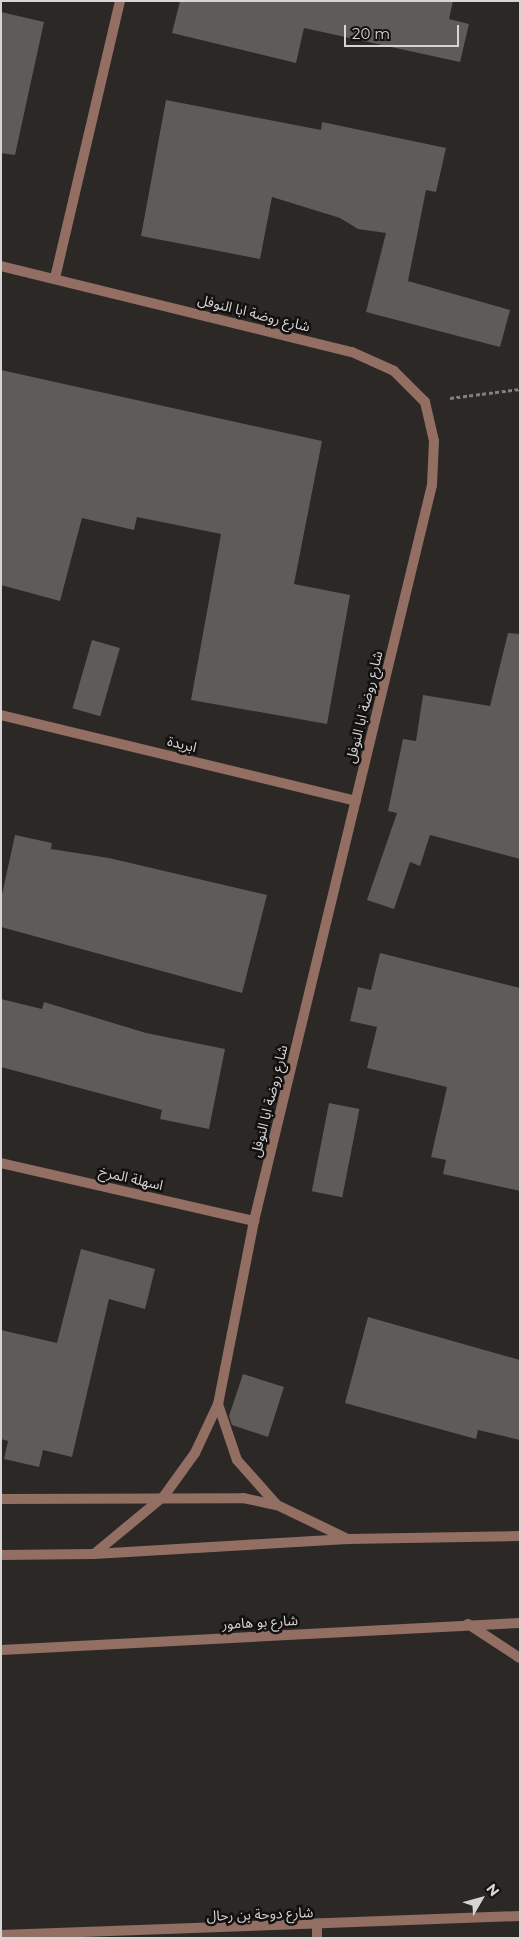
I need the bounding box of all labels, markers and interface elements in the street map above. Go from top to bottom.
scale bar [346,15,461,47]
text: 20 m [352,24,390,43]
street label: شارع روضة ابا النوفل [196,291,312,335]
street label: شارع روضة ابا النوفل [342,649,386,765]
street label: ابريدة [166,732,198,756]
street label: شارع روضة ابا النوفل [247,1043,291,1159]
street label: اسهلة المرخ [97,1162,165,1194]
street label: شارع بو هامور [222,1612,298,1632]
north arrow [456,1874,506,1924]
text: N [482,1880,503,1900]
street label: شارع دوحة بن رحال [206,1904,314,1924]

